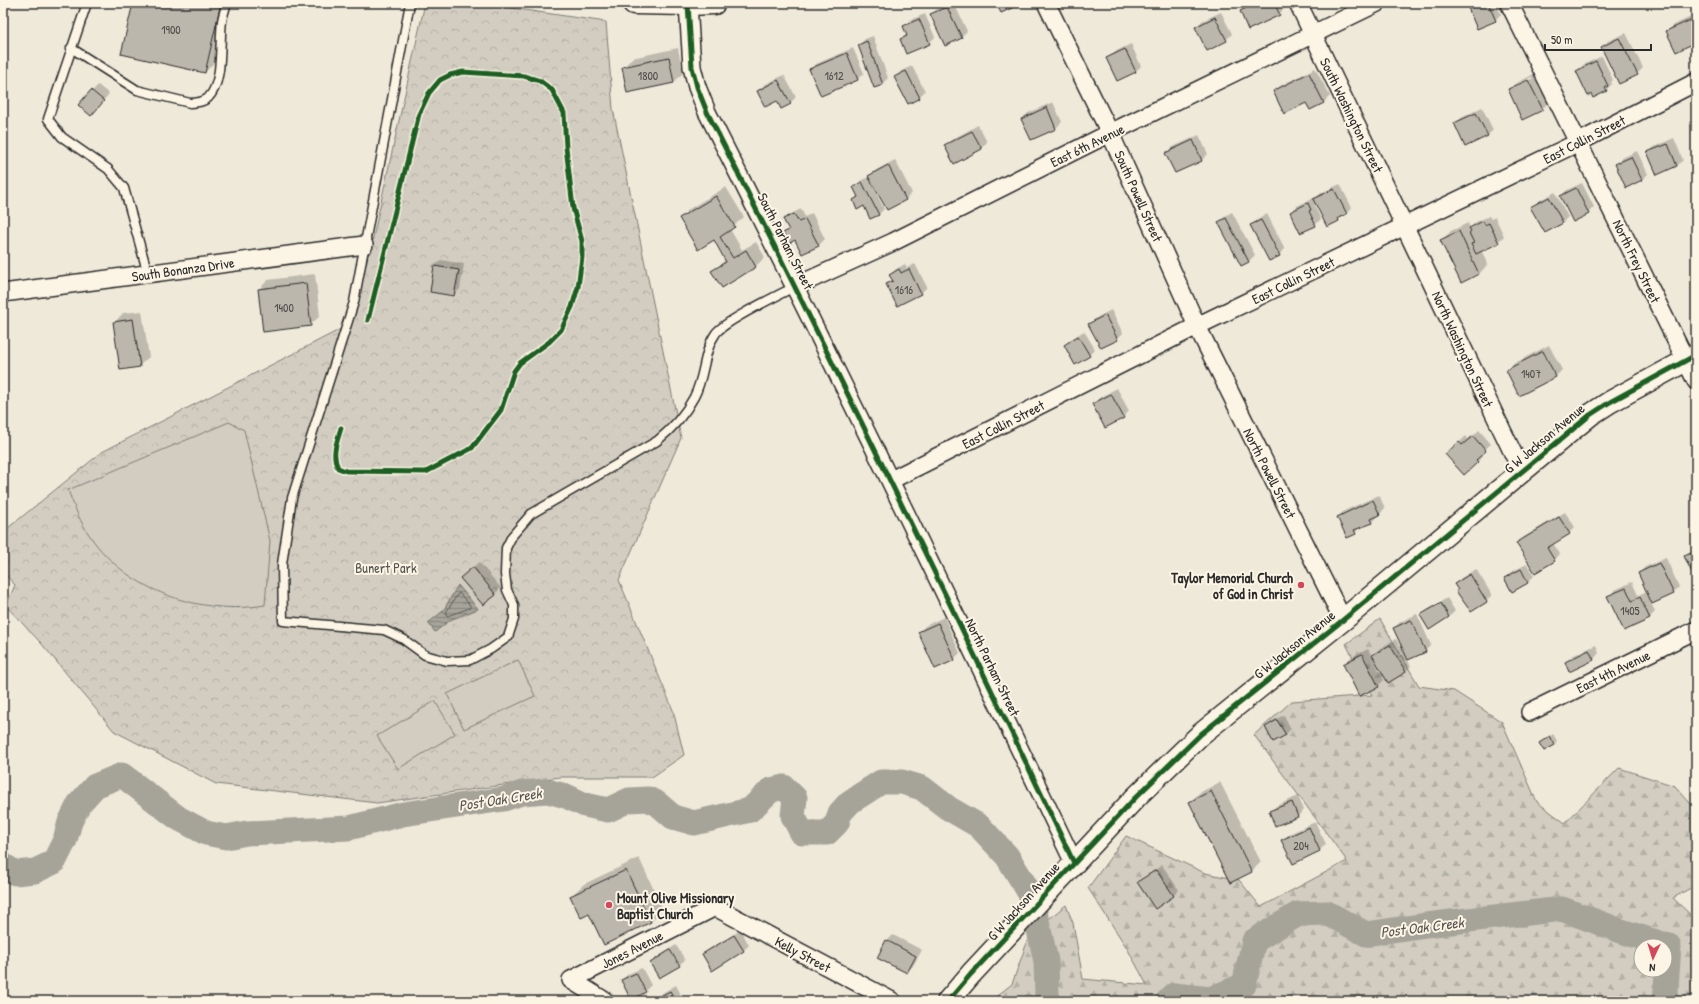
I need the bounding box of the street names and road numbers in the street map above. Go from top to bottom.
street label: South Washington Street [1315,55,1388,176]
street label: East Collin Street [1540,110,1628,168]
street label: East 6th Avenue [1047,119,1128,171]
street label: South Powell Street [1110,147,1168,245]
street label: South Parham Street [753,190,819,293]
street label: North Frey Street [1608,216,1665,306]
street label: South Bonanza Drive [130,252,236,286]
street label: East Collin Street [1249,252,1338,308]
street label: North Washington Street [1427,288,1498,411]
street label: East Collin Street [959,395,1047,453]
street label: G W Jackson Avenue [1500,398,1589,477]
street label: North Powell Street [1239,425,1301,521]
street label: G W Jackson Avenue [1249,605,1339,683]
street label: North Parham Street [961,615,1025,719]
street label: East 4th Avenue [1573,645,1653,697]
street label: G W Jackson Avenue [983,857,1064,944]
street label: Jones Avenue [598,925,666,973]
street label: Kelly Street [771,931,834,978]

